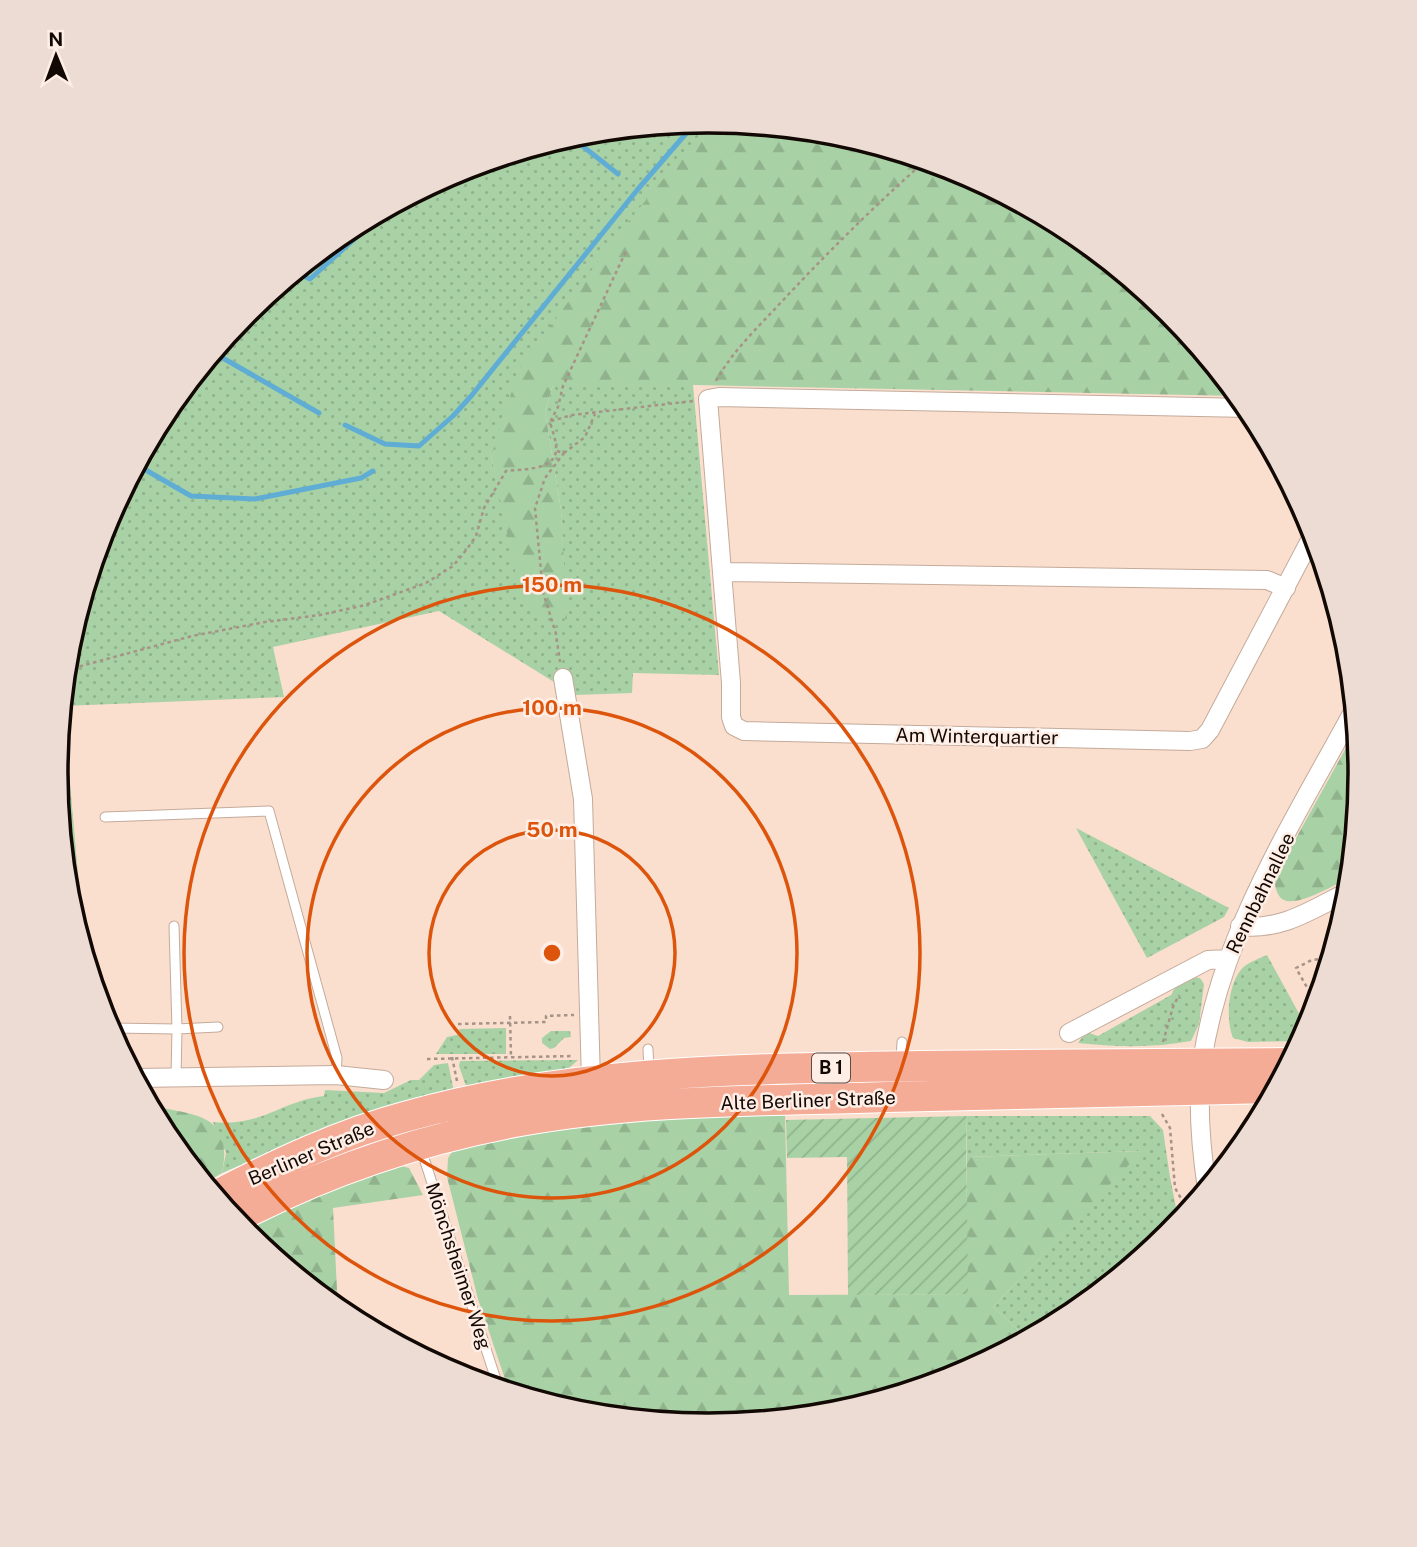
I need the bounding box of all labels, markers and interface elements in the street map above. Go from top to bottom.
north arrow [21,21,91,91]
text: N [48,28,63,50]
text: 150 m [522,572,582,597]
text: 100 m [522,695,582,720]
street label: Am Winterquartier [895,724,1059,748]
text: 50 m [526,817,578,842]
street label: Rennbahnallee [1221,829,1299,957]
centre of rings [540,941,564,965]
road number: B 1 [812,1054,850,1083]
street label: Alte Berliner Straße [720,1086,896,1114]
street label: Berliner Straße [245,1117,377,1189]
street label: Mönchsheimer Weg [422,1180,496,1352]

